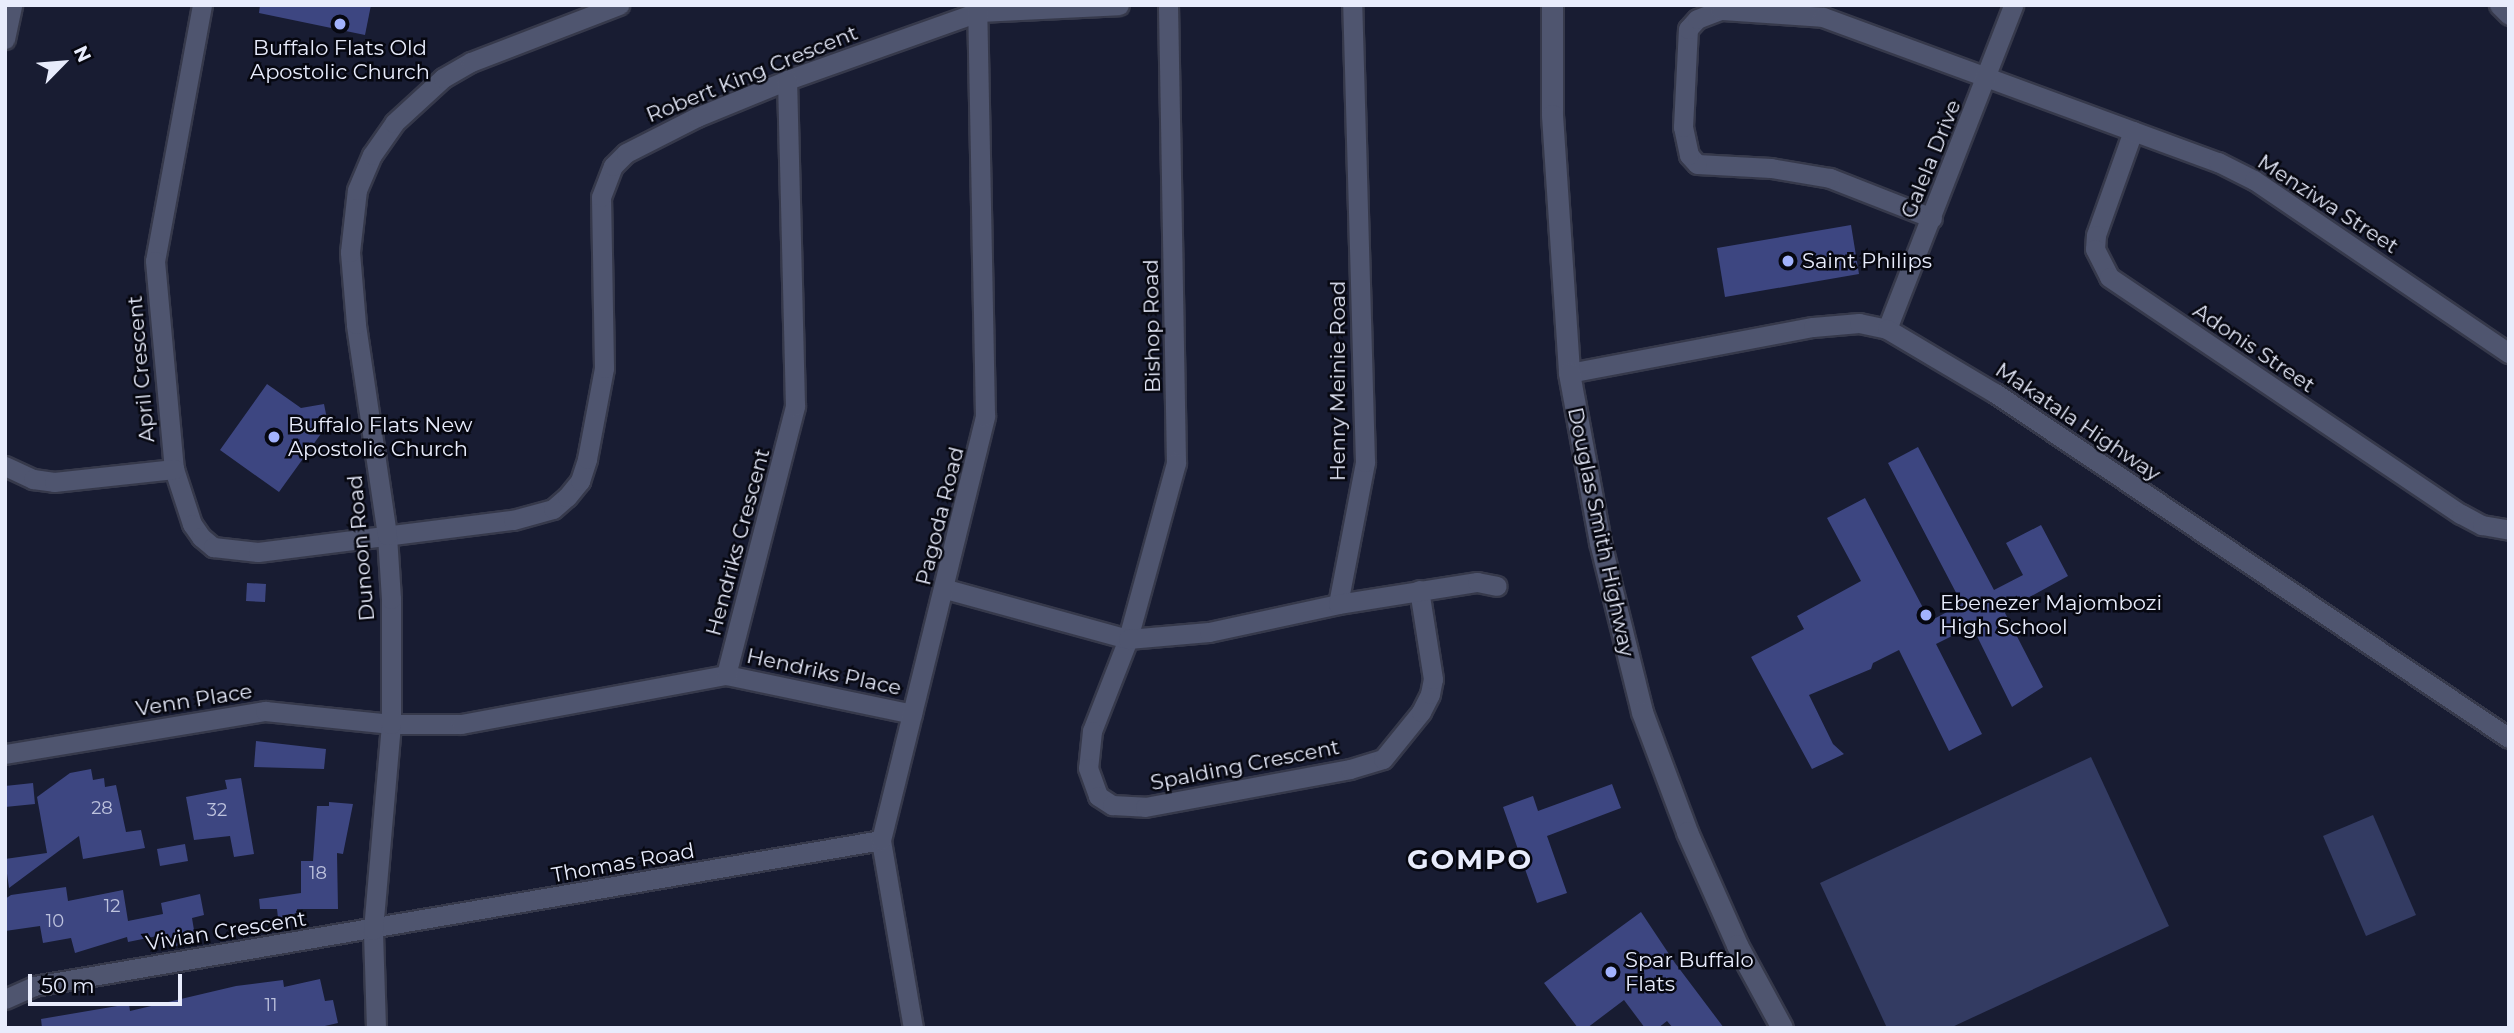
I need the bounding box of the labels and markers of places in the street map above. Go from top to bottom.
marker: Buffalo Flats Old Apostolic Church [332,16,348,32]
place label: Buffalo Flats Old Apostolic Church [250,35,430,85]
place label: Saint Philips [1802,248,1932,274]
marker: Saint Philips [1780,253,1796,269]
place label: Buffalo Flats New Apostolic Church [288,412,472,462]
marker: Buffalo Flats New Apostolic Church [266,429,282,445]
place label: Ebenezer Majombozi High School [1940,590,2162,640]
marker: Ebenezer Majombozi High School [1918,607,1934,623]
place label: Spar Buffalo Flats [1625,947,1754,997]
marker: Spar Buffalo Flats [1603,964,1619,980]

